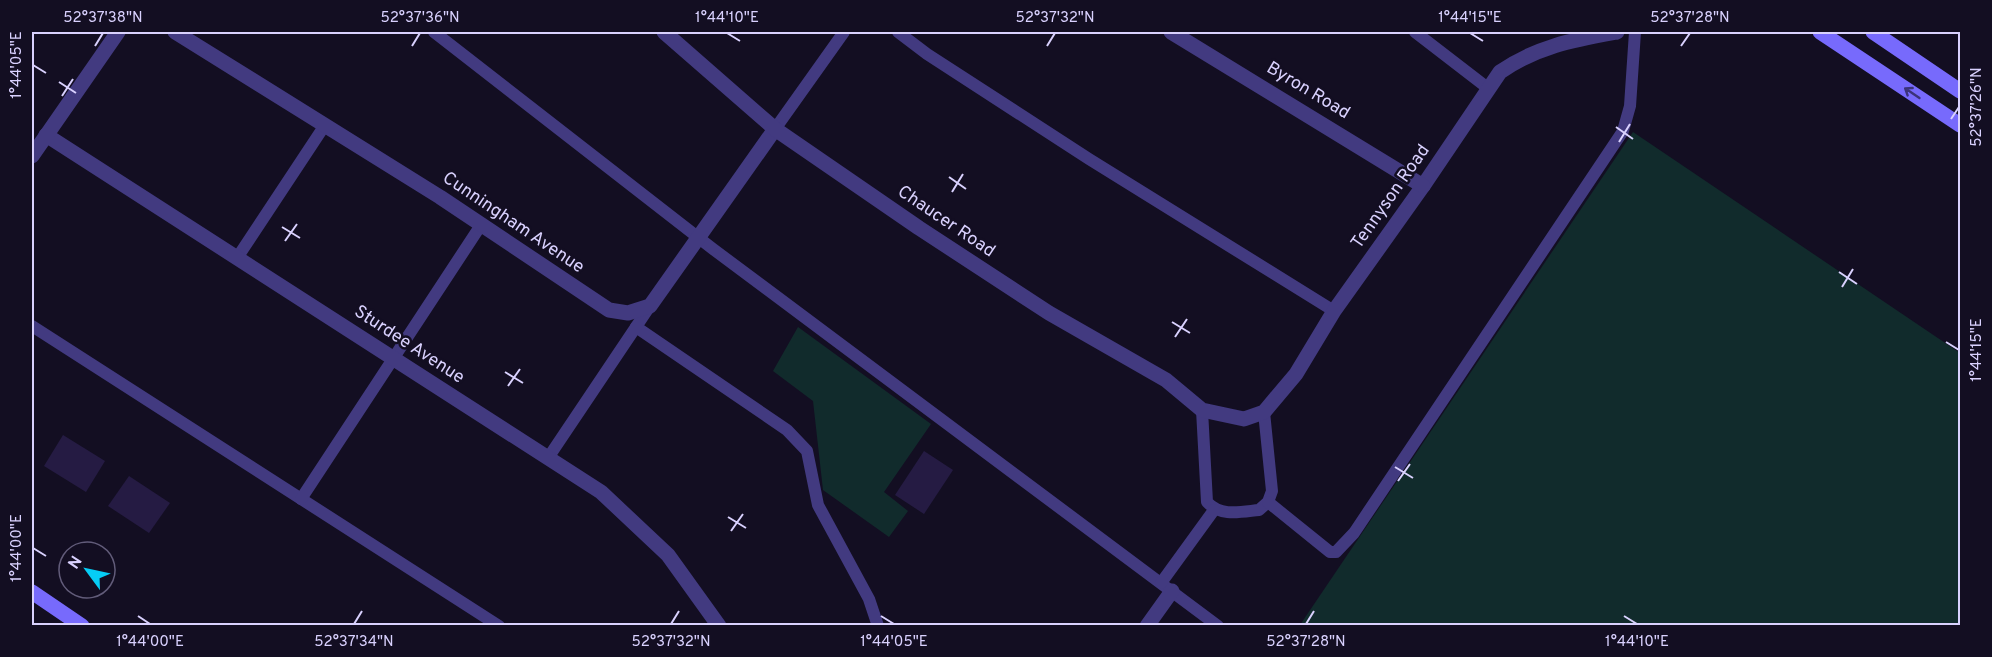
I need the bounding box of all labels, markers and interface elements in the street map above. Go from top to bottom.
text: 52°37'38"N [63,9,143,28]
text: 52°37'36"N [380,9,460,28]
text: 1°44'10"E [695,9,759,28]
text: 52°37'32"N [1015,9,1095,28]
text: 1°44'15"E [1438,9,1502,28]
text: 52°37'28"N [1650,9,1730,28]
text: 1°44'05"E [8,31,27,99]
street label: Byron Road [1262,57,1354,125]
text: 52°37'26"N [1968,67,1987,147]
one-way arrow [1904,87,1921,99]
street label: Tennyson Road [1346,140,1436,254]
street label: Cunningham Avenue [438,167,588,279]
street label: Chaucer Road [893,181,999,263]
street label: Sturdee Avenue [349,301,469,389]
text: 1°44'15"E [1968,318,1987,382]
text: 1°44'00"E [8,514,27,582]
north arrow [57,540,117,600]
text: N [65,553,88,573]
text: 1°44'00"E [116,633,184,652]
text: 52°37'34"N [314,633,394,652]
text: 52°37'32"N [631,633,711,652]
text: 1°44'05"E [860,633,928,652]
text: 52°37'28"N [1266,633,1346,652]
text: 1°44'10"E [1605,633,1669,652]

